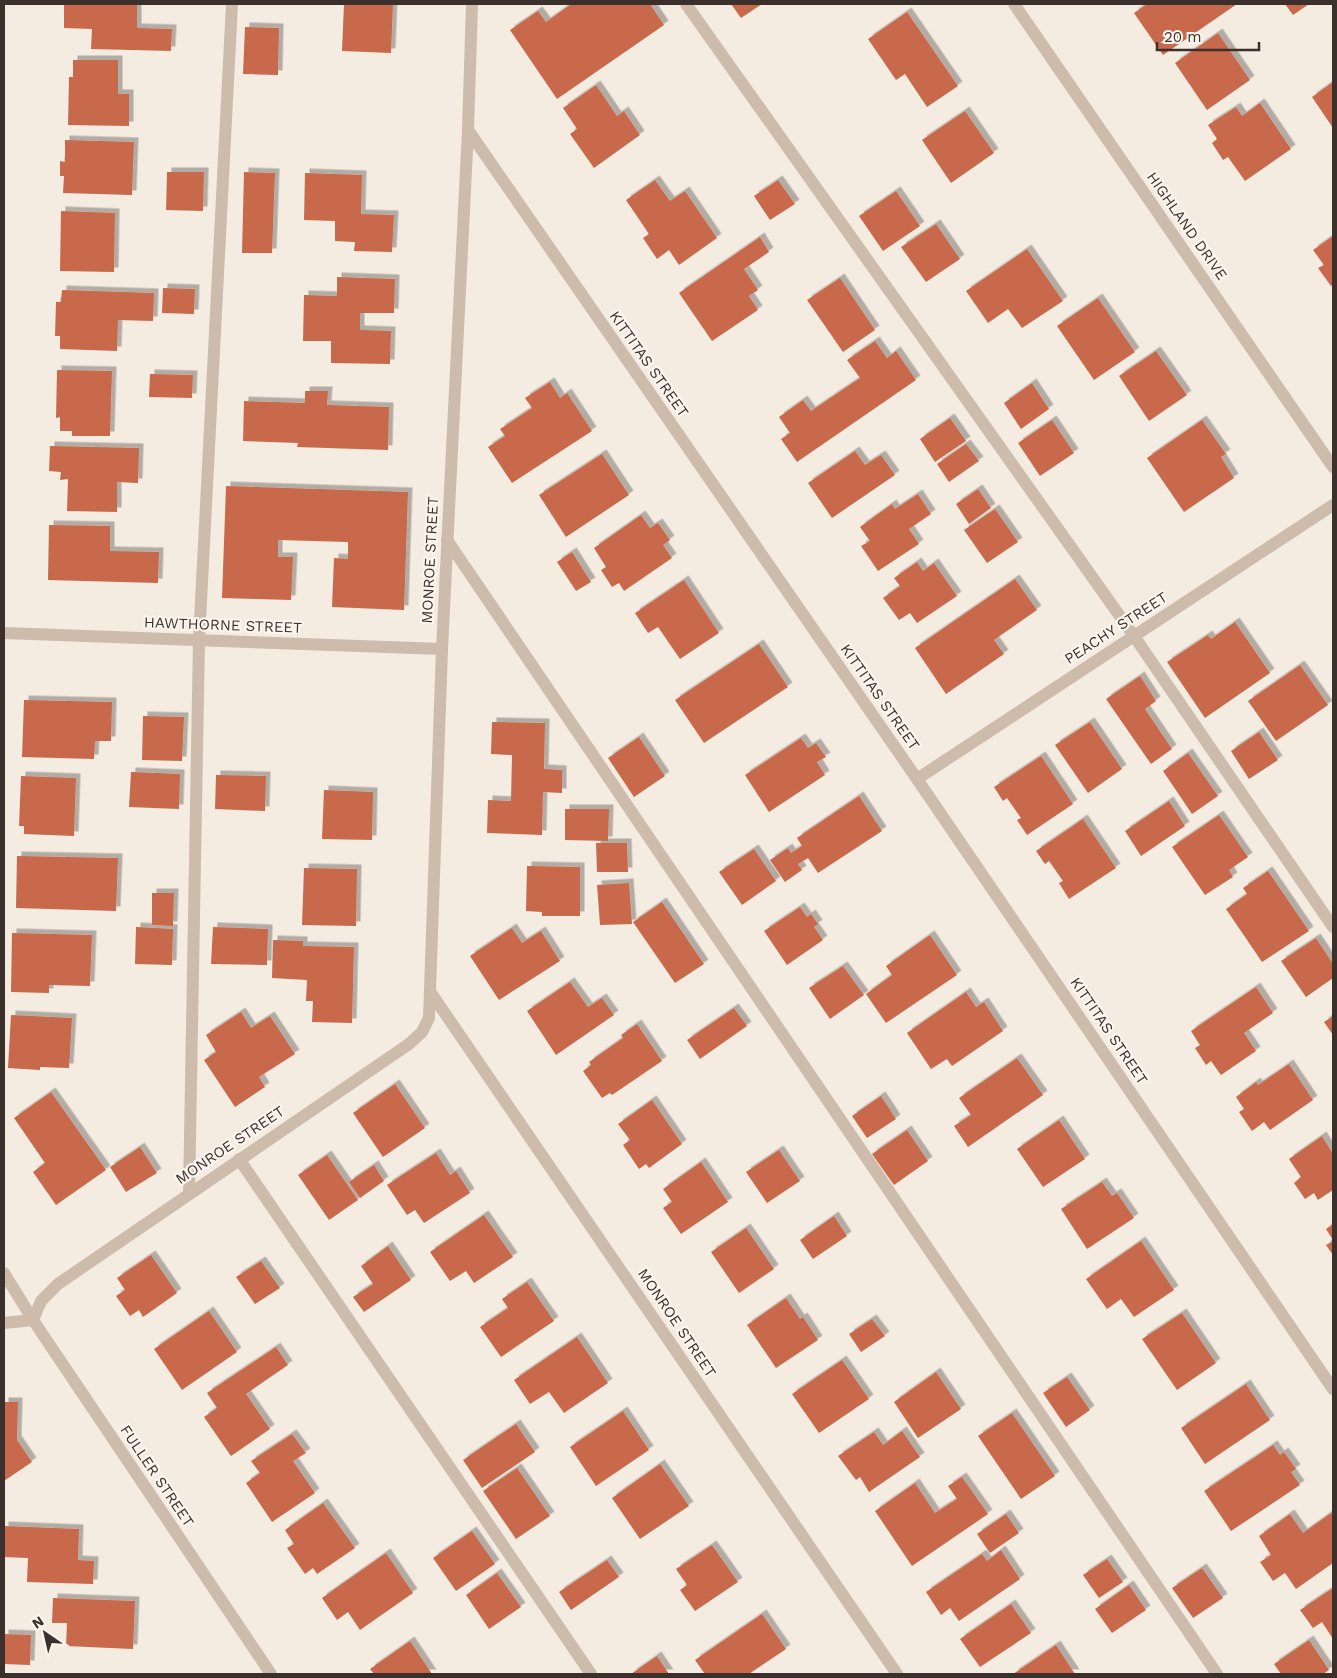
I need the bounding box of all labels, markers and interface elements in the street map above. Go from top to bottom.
scale bar [1157,20,1260,52]
text: 20 m [1164,28,1202,46]
street label: HIGHLAND DRIVE [1143,169,1231,283]
street label: KITTITAS STREET [606,307,692,421]
street label: MONROE STREET [418,496,442,624]
street label: PEACHY STREET [1061,588,1171,668]
street label: HAWTHORNE STREET [144,613,302,637]
street label: KITTITAS STREET [837,640,923,754]
street label: KITTITAS STREET [1066,974,1152,1088]
street label: MONROE STREET [172,1102,288,1188]
street label: MONROE STREET [634,1265,720,1381]
street label: FULLER STREET [116,1422,198,1530]
north arrow [20,1608,70,1658]
text: N [29,1613,47,1632]

